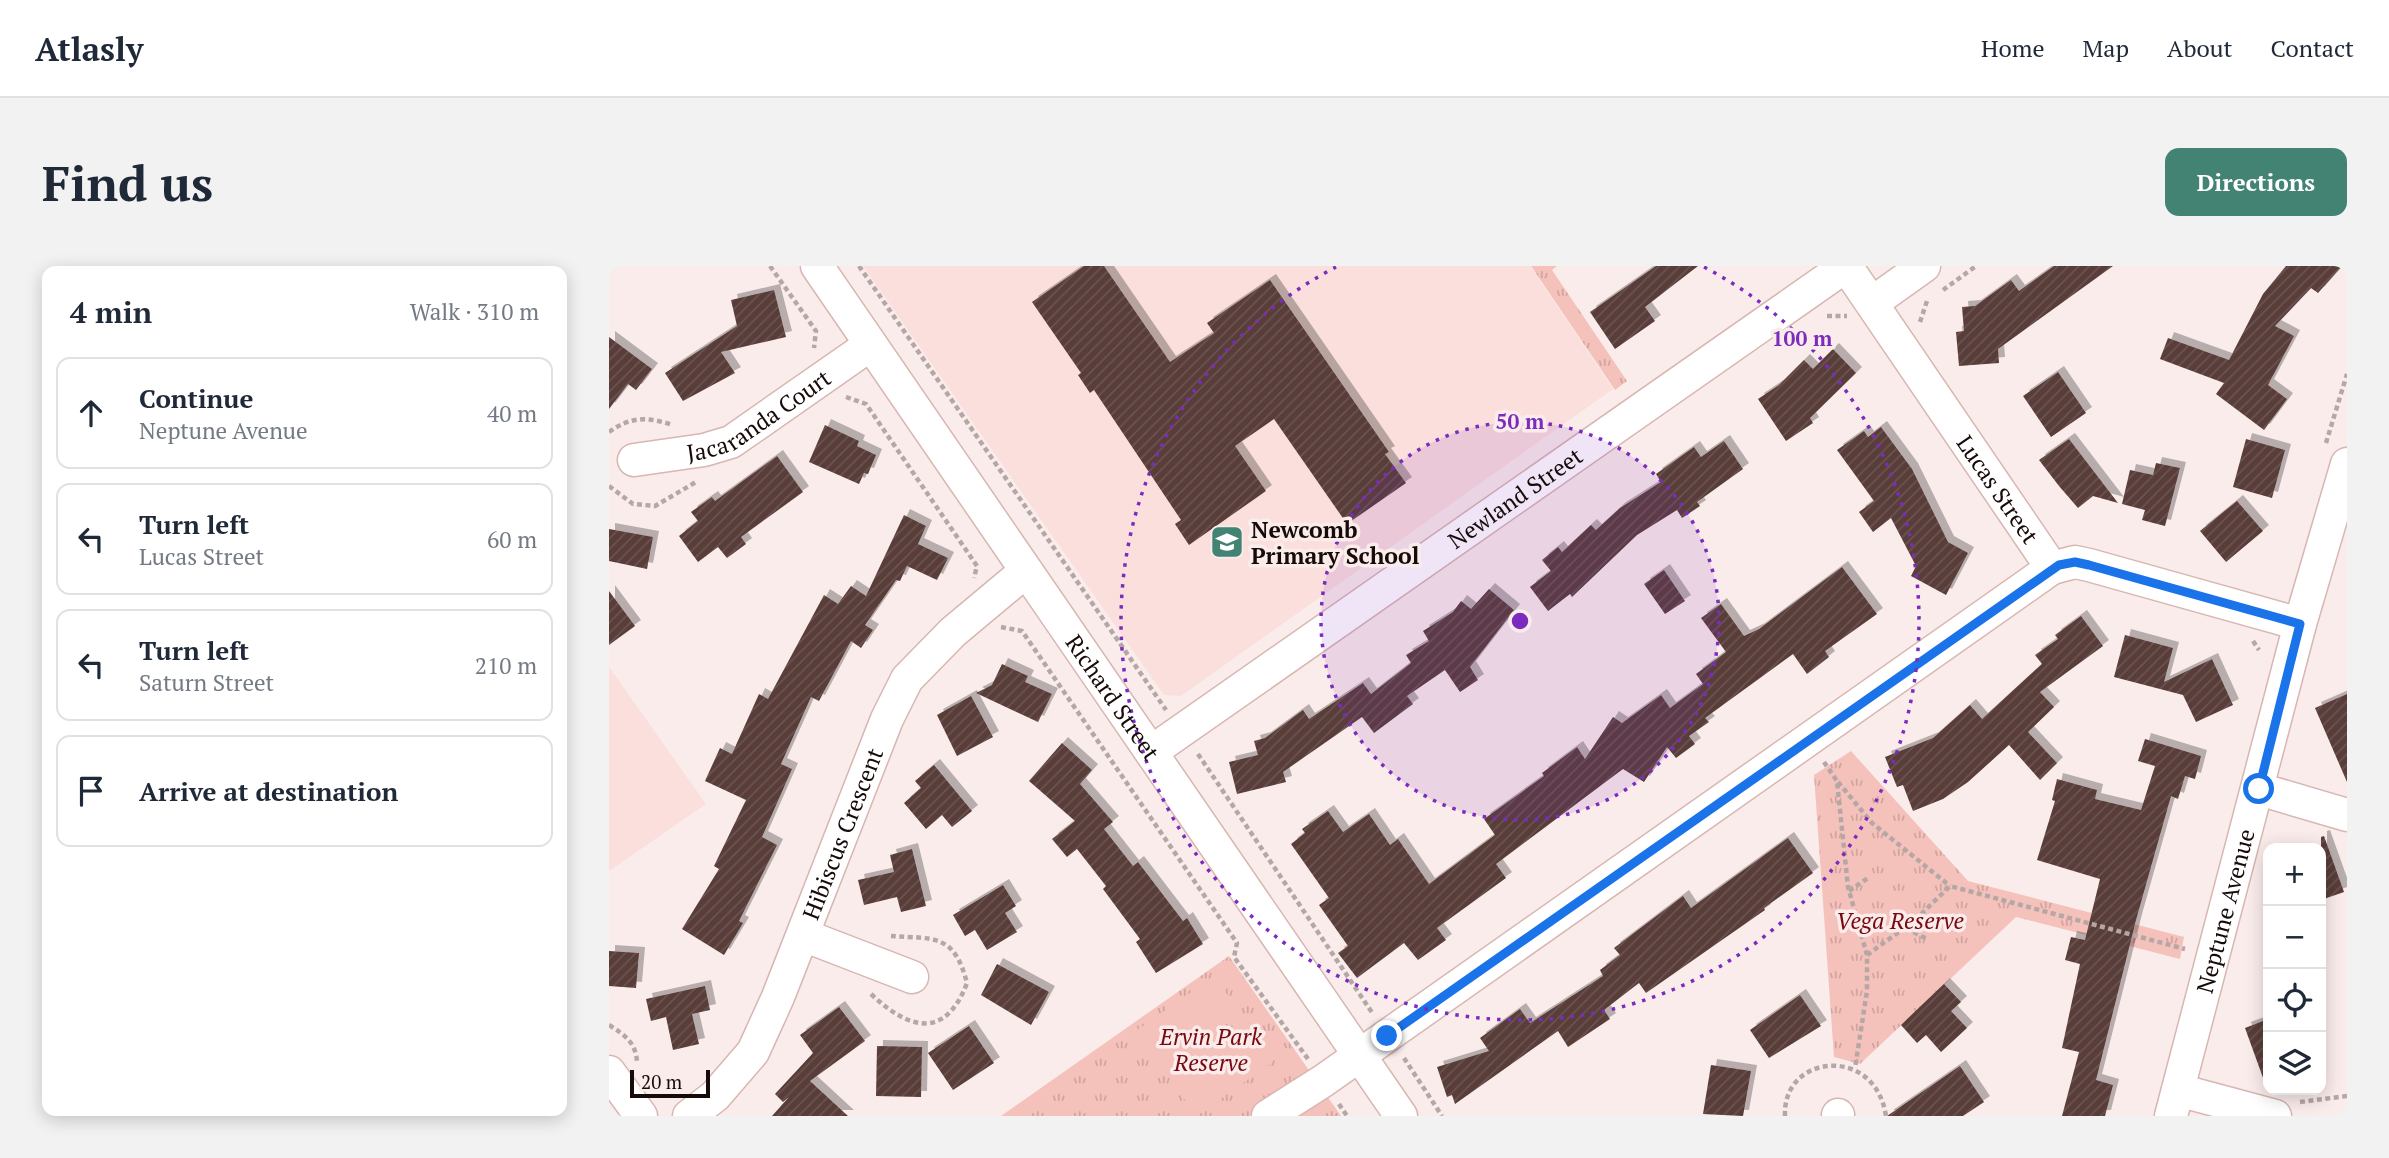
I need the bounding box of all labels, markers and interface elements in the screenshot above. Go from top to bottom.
text: Atlasly [35,27,143,70]
text: Home [1981,32,2045,64]
text: Map [2083,32,2129,64]
text: About [2167,32,2233,64]
text: Contact [2271,32,2354,64]
button: Directions [2165,148,2347,216]
text: Find us [42,150,213,215]
text: 4 min [70,292,152,332]
text: Walk · 310 m [410,296,539,327]
text: 100 m [1772,324,1833,352]
street label: Jacaranda Court [685,362,837,468]
text: Continue [139,381,253,415]
icon: ahead [72,394,110,432]
text: 40 m [487,398,537,429]
text: 50 m [1496,407,1545,435]
text: Neptune Avenue [139,415,308,446]
street label: Lucas Street [1950,429,2046,550]
street label: Newland Street [1442,440,1589,555]
text: Turn left [139,507,249,541]
place label: Newcomb Primary School [1251,514,1420,571]
icon: left [72,520,110,558]
school or university icon: Newcomb Primary School [1208,523,1246,561]
text: 60 m [487,524,537,555]
text: Lucas Street [139,541,264,572]
centre of rings [1508,609,1532,633]
street label: Richard Street [1059,628,1168,766]
text: Turn left [139,633,249,667]
icon: left [72,646,110,684]
text: 210 m [475,650,537,681]
text: Saturn Street [139,667,274,698]
street label: Hibiscus Crescent [794,743,890,924]
icon: arrive [72,772,110,810]
route start [2243,773,2274,804]
text: Arrive at destination [139,774,398,808]
street label: Neptune Avenue [2188,825,2261,996]
map controls [2263,843,2326,1095]
button: + [2263,843,2326,906]
park label: Vega Reserve [1836,905,1964,936]
button: − [2263,906,2326,969]
button: locate [2263,969,2326,1032]
route end [1371,1020,1402,1051]
park label: Ervin Park Reserve [1159,1021,1263,1078]
button: layers [2263,1032,2326,1095]
scale bar [630,1067,711,1099]
text: 20 m [641,1069,682,1094]

